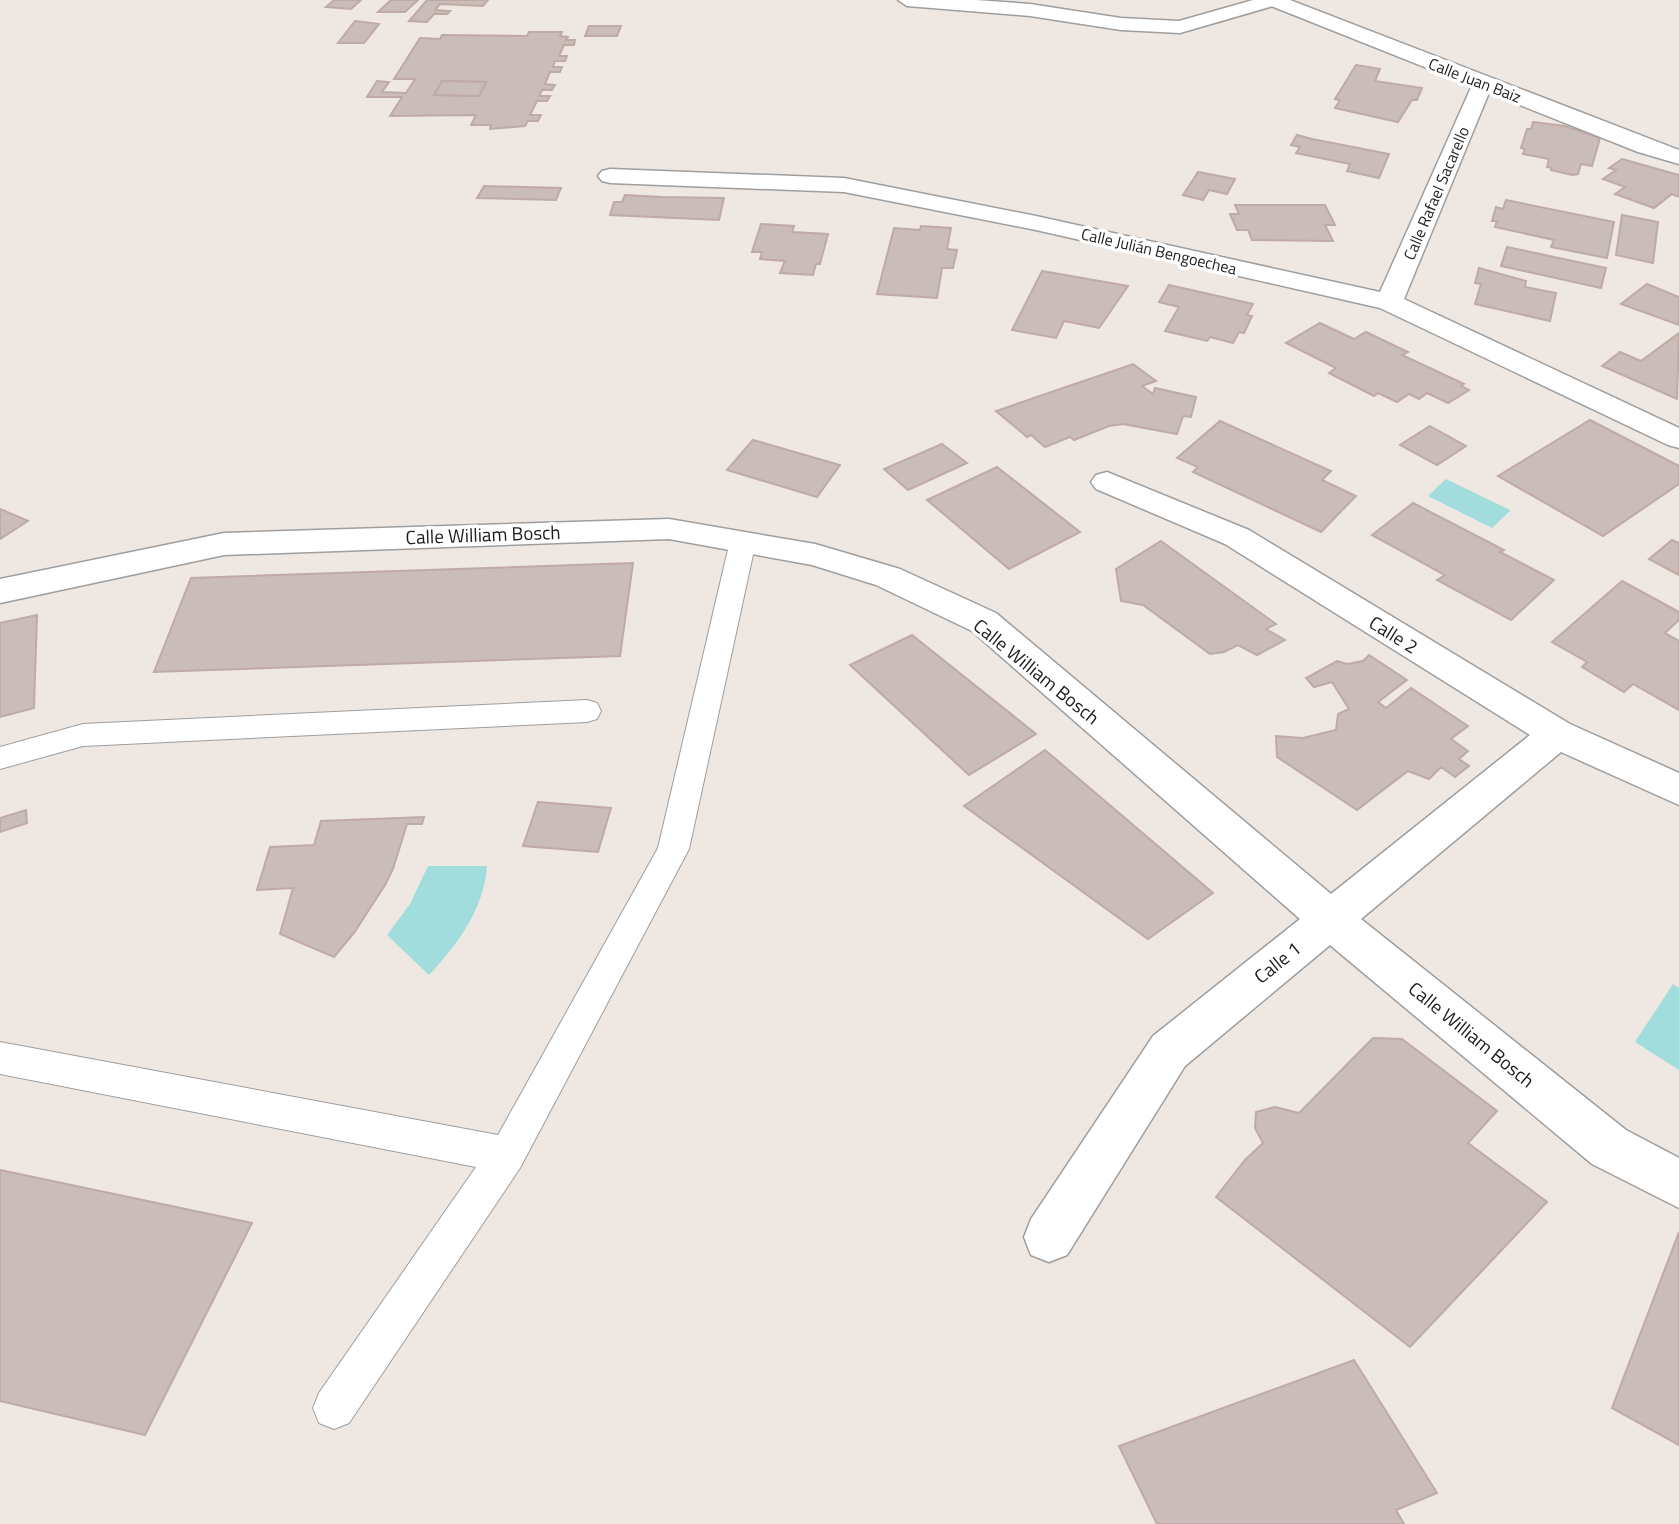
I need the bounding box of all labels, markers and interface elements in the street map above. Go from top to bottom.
street label: Calle Juan Baiz [1425,51,1525,109]
street label: Calle Rafael Sacarello [1397,122,1475,264]
street label: Calle Julián Bengoechea [1079,221,1239,281]
street label: Calle William Bosch [405,517,561,551]
street label: Calle 2 [1364,608,1424,660]
street label: Calle William Bosch [968,611,1106,731]
street label: Calle 1 [1247,934,1307,990]
street label: Calle William Bosch [1403,974,1541,1094]

